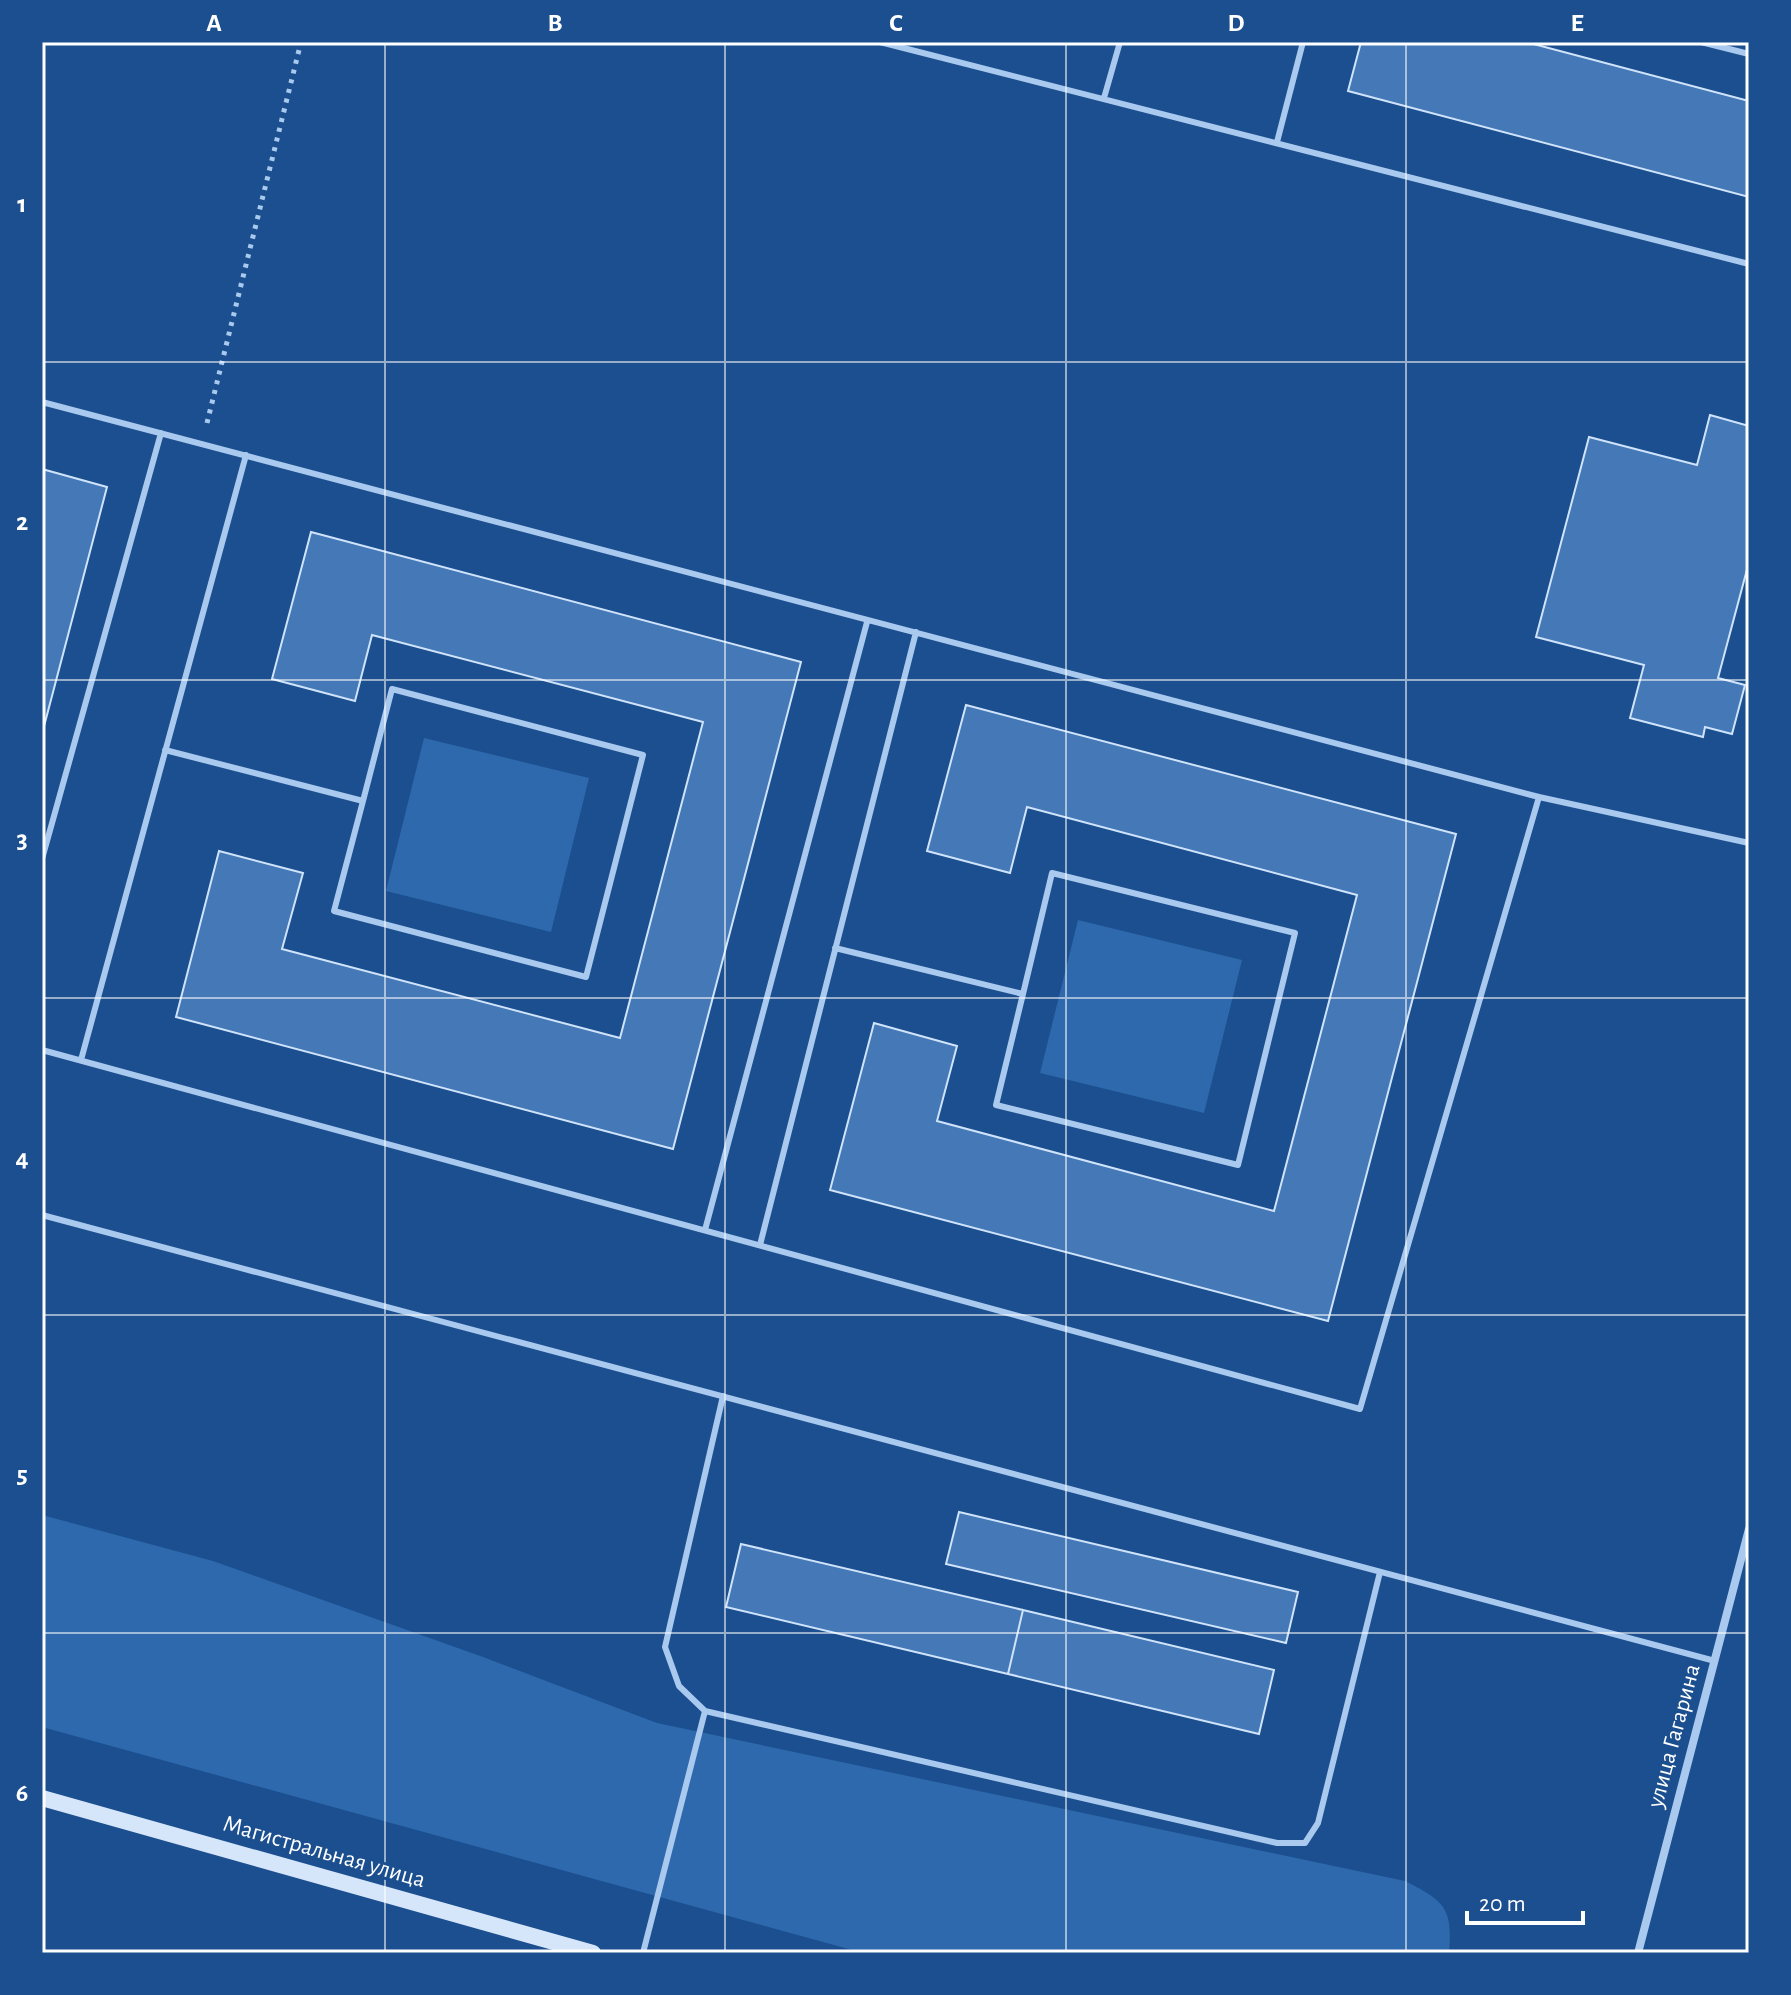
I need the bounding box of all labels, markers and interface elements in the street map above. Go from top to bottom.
text: A [206,10,222,36]
text: B [547,10,563,36]
text: C [889,10,903,36]
text: D [1227,10,1245,36]
text: E [1570,10,1584,36]
text: 1 [17,191,27,217]
text: 2 [16,509,28,535]
text: 3 [16,827,28,853]
text: 4 [15,1145,29,1171]
text: 5 [16,1462,28,1488]
street label: улица Гагарина [1643,1662,1705,1811]
text: 6 [16,1780,28,1806]
street label: Магистральная улица [220,1812,428,1892]
scale bar [1467,1875,1583,1925]
text: 20 m [1479,1892,1526,1916]

